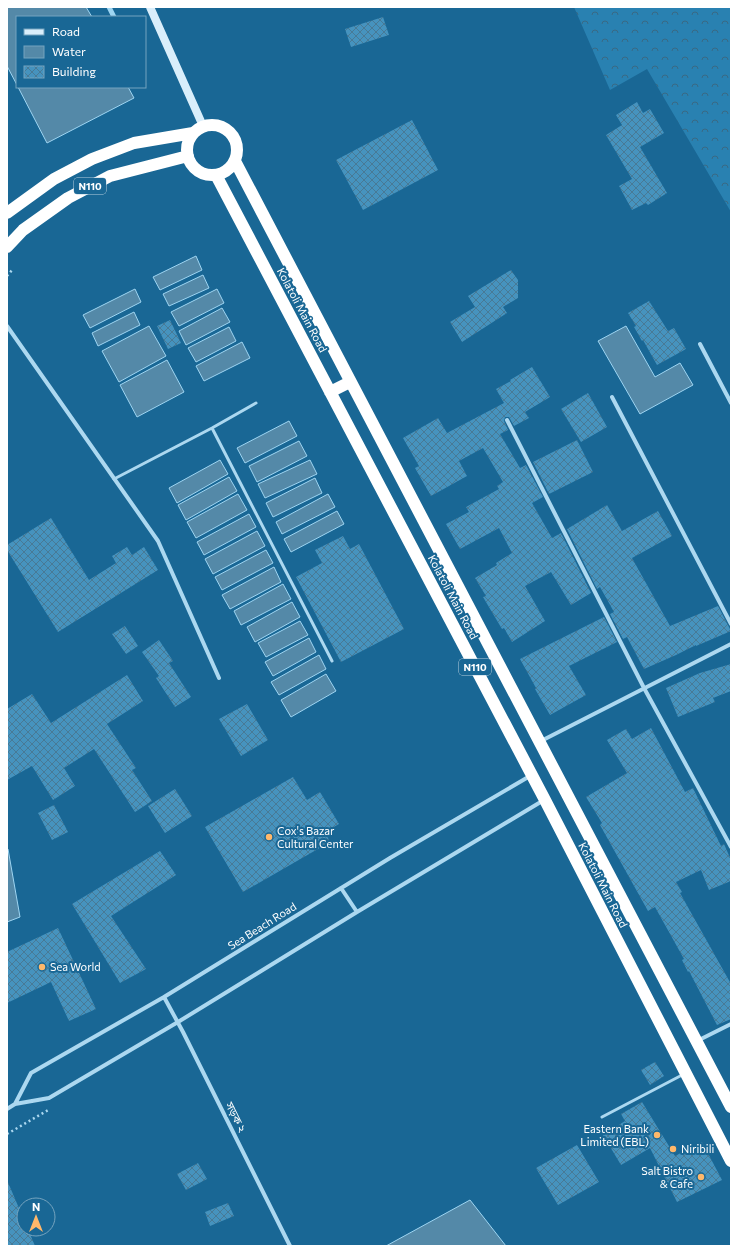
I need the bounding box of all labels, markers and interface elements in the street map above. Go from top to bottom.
legend [16,16,146,88]
text: Road [52,24,80,38]
text: Water [52,44,86,58]
text: Building [52,64,96,78]
road number: N110 [74,178,106,194]
street label: Kolatoli Main Road [275,265,330,354]
street label: Kolatoli Main Road [426,552,481,641]
road number: N110 [459,659,491,675]
place label: Cox's Bazar Cultural Center [277,824,354,850]
marker: Cox's Bazar Cultural Center [264,832,274,842]
street label: Kolatoli Main Road [576,840,631,930]
street label: Sea Beach Road [225,899,298,952]
place label: Sea World [50,960,101,973]
marker: Sea World [37,962,47,972]
street label: সড়ক ২ [223,1099,250,1134]
place label: Eastern Bank Limited (EBL) [580,1122,649,1148]
marker: Eastern Bank Limited (EBL) [652,1130,662,1140]
place label: Niribili [681,1142,714,1155]
marker: Niribili [668,1144,678,1154]
place label: Salt Bistro & Cafe [641,1164,693,1190]
marker: Salt Bistro & Cafe [696,1172,706,1182]
north arrow [16,1197,56,1237]
text: N [32,1200,40,1213]

